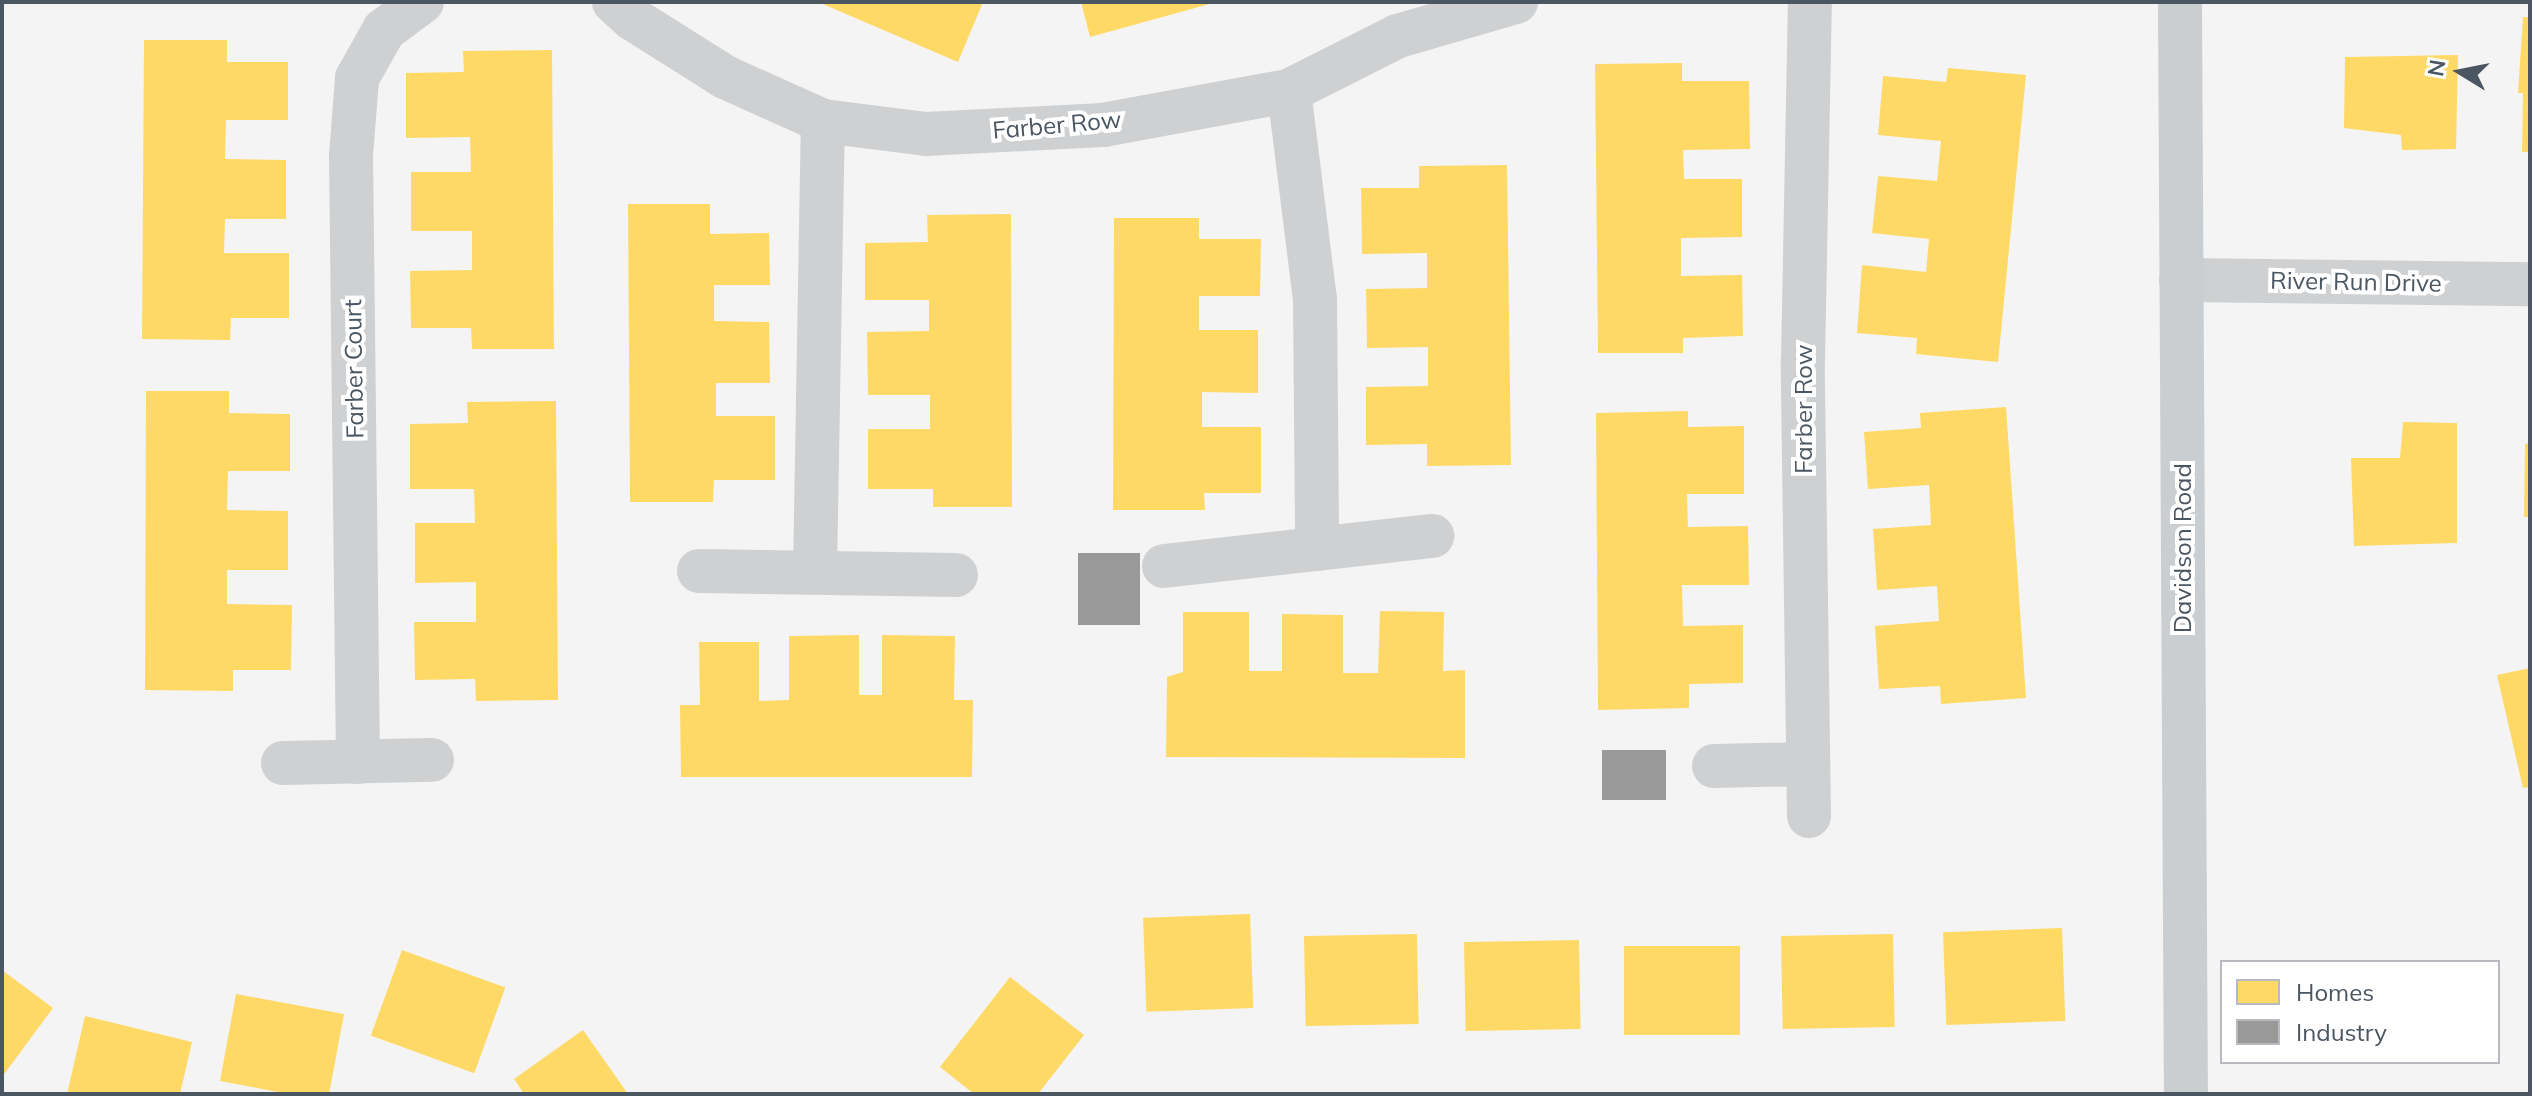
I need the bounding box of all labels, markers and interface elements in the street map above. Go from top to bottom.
north arrow [2420,32,2500,112]
text: N [2421,57,2452,78]
street label: Farber Row [991,105,1123,145]
street label: River Run Drive [2270,266,2442,298]
street label: Farber Court [338,299,370,439]
street label: Farber Row [1790,344,1818,474]
street label: Davidson Road [2169,463,2197,633]
legend [2220,960,2500,1064]
text: Homes [2296,977,2374,1007]
text: Industry [2296,1017,2387,1047]

